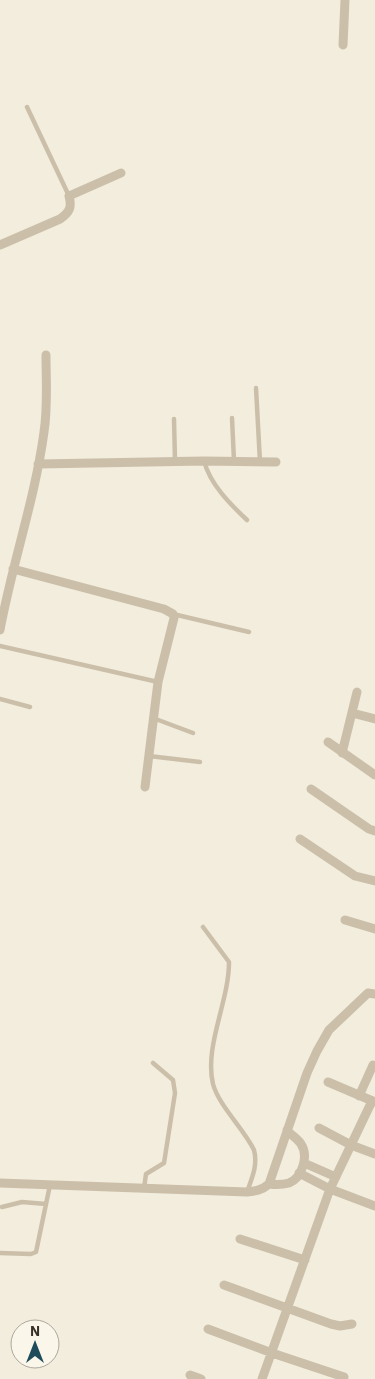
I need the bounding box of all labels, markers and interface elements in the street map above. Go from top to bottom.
north arrow [10,1319,60,1369]
text: N [30,1322,40,1340]

